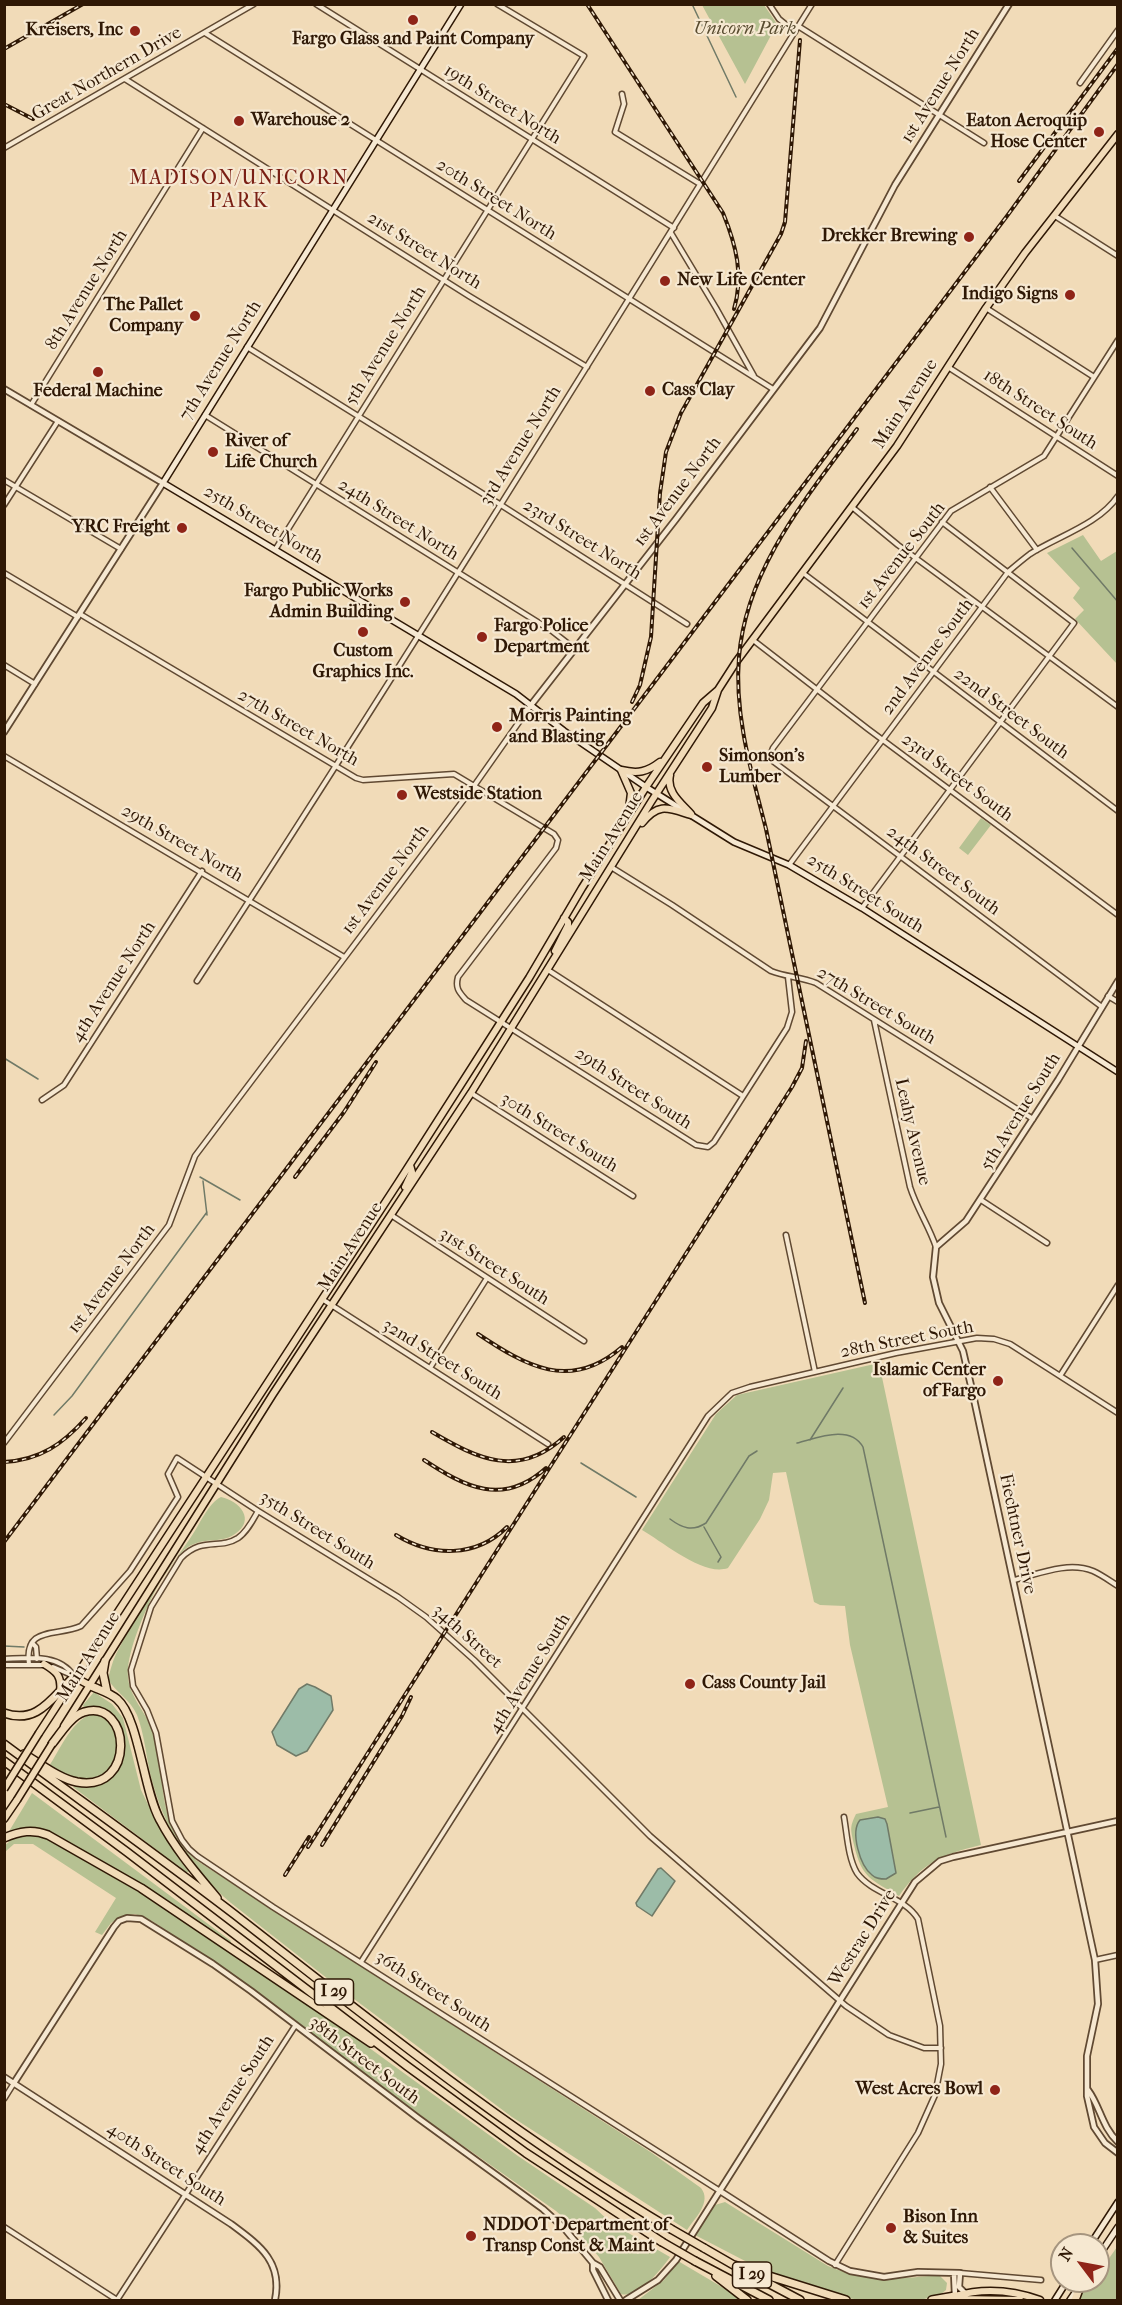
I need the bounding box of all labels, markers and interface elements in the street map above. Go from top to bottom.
marker: Fargo Glass and Paint Company [406,13,420,27]
park label: Unicorn Park [694,19,796,41]
place label: Kreisers, Inc [25,20,123,42]
street label: Great Northern Drive [28,22,186,126]
marker: Kreisers, Inc [128,24,142,38]
street label: 1st Avenue North [897,24,985,148]
place label: Fargo Glass and Paint Company [292,29,534,51]
street label: 19th Street North [439,60,565,150]
place label: Warehouse 2 [251,110,350,132]
place label: Eaton Aeroquip Hose Center [966,111,1087,154]
marker: Warehouse 2 [232,114,246,128]
marker: Eaton Aeroquip Hose Center [1092,125,1106,139]
street label: 20th Street North [432,154,560,246]
district label: MADISON/UNICORN PARK [129,167,349,214]
street label: 21st Street North [363,207,485,295]
street label: 8th Avenue North [41,226,133,354]
place label: Drekker Brewing [821,226,957,248]
marker: Drekker Brewing [962,230,976,244]
place label: New Life Center [677,270,805,292]
marker: New Life Center [658,274,672,288]
street label: 5th Avenue North [341,282,431,410]
place label: Indigo Signs [962,284,1058,306]
marker: Indigo Signs [1063,288,1077,302]
place label: The Pallet Company [104,295,183,338]
street label: 7th Avenue North [175,297,267,425]
marker: The Pallet Company [188,309,202,323]
street label: Main Avenue [869,355,943,453]
marker: Federal Machine [91,365,105,379]
street label: 18th Street South [979,365,1101,455]
place label: Cass Clay [662,380,734,402]
place label: Federal Machine [33,381,163,403]
street label: 3rd Avenue North [476,382,566,510]
marker: Cass Clay [643,384,657,398]
place label: River of Life Church [225,431,317,474]
street label: 1st Avenue North [630,433,726,551]
marker: River of Life Church [206,445,220,459]
street label: 24th Street North [334,474,462,566]
street label: 25th Street North [199,481,327,569]
street label: 23rd Street North [519,495,645,585]
street label: 1st Avenue South [853,498,951,614]
place label: YRC Freight [72,517,170,539]
marker: YRC Freight [175,521,189,535]
place label: Fargo Public Works Admin Building [244,581,393,624]
marker: Fargo Public Works Admin Building [398,595,412,609]
street label: 2nd Avenue South [877,595,979,719]
place label: Fargo Police Department [494,616,589,658]
marker: Custom Graphics Inc. [356,625,370,639]
marker: Fargo Police Department [475,630,489,644]
place label: Custom Graphics Inc. [313,641,413,684]
street label: 22nd Street South [949,664,1073,764]
street label: 27th Street North [234,685,362,771]
place label: Morris Painting and Blasting [509,706,632,748]
marker: Morris Painting and Blasting [490,720,504,734]
street label: 23rd Street South [897,729,1017,827]
place label: Simonson's Lumber [719,746,804,789]
marker: Simonson's Lumber [700,760,714,774]
place label: Westside Station [414,784,542,806]
marker: Westside Station [395,788,409,802]
street label: Main Avenue [576,788,648,886]
street label: 29th Street North [117,800,247,888]
street label: 1st Avenue North [338,821,434,939]
street label: 24th Street South [882,821,1004,921]
street label: 25th Street South [803,849,927,939]
street label: 4th Avenue North [67,918,161,1046]
street label: 27th Street South [813,962,939,1050]
street label: 29th Street South [570,1043,696,1135]
street label: 5th Avenue South [976,1049,1066,1175]
street label: Leahy Avenue [889,1076,935,1188]
street label: 30th Street South [496,1088,622,1178]
street label: Main Avenue [314,1198,388,1296]
street label: 1st Avenue North [64,1220,160,1338]
street label: 31st Street South [435,1223,553,1311]
street label: 32nd Street South [378,1315,506,1405]
street label: 28th Street South [839,1317,975,1363]
place label: Islamic Center of Fargo [873,1360,986,1402]
marker: Islamic Center of Fargo [991,1374,1005,1388]
street label: Fiechtner Drive [994,1472,1040,1596]
street label: 35th Street South [255,1487,379,1575]
street label: 34th Street [428,1600,506,1674]
street label: Main Avenue [53,1608,125,1706]
street label: 4th Avenue South [484,1610,576,1738]
place label: Cass County Jail [702,1673,826,1695]
marker: Cass County Jail [683,1677,697,1691]
street label: Westrac Drive [825,1886,901,1990]
street label: 36th Street South [371,1947,495,2037]
road number: I 29 [314,1979,354,2005]
street label: 38th Street South [304,2012,424,2110]
street label: 4th Avenue South [186,2031,280,2159]
place label: West Acres Bowl [855,2079,983,2101]
marker: West Acres Bowl [988,2083,1002,2097]
street label: 40th Street South [103,2119,229,2211]
place label: Bison Inn & Suites [903,2207,978,2250]
place label: NDDOT Department of Transp Const & Maint [483,2215,668,2258]
marker: Bison Inn & Suites [884,2221,898,2235]
marker: NDDOT Department of Transp Const & Maint [464,2229,478,2243]
north arrow [1050,2233,1110,2293]
text: N [1055,2244,1077,2264]
road number: I 29 [732,2262,771,2288]

